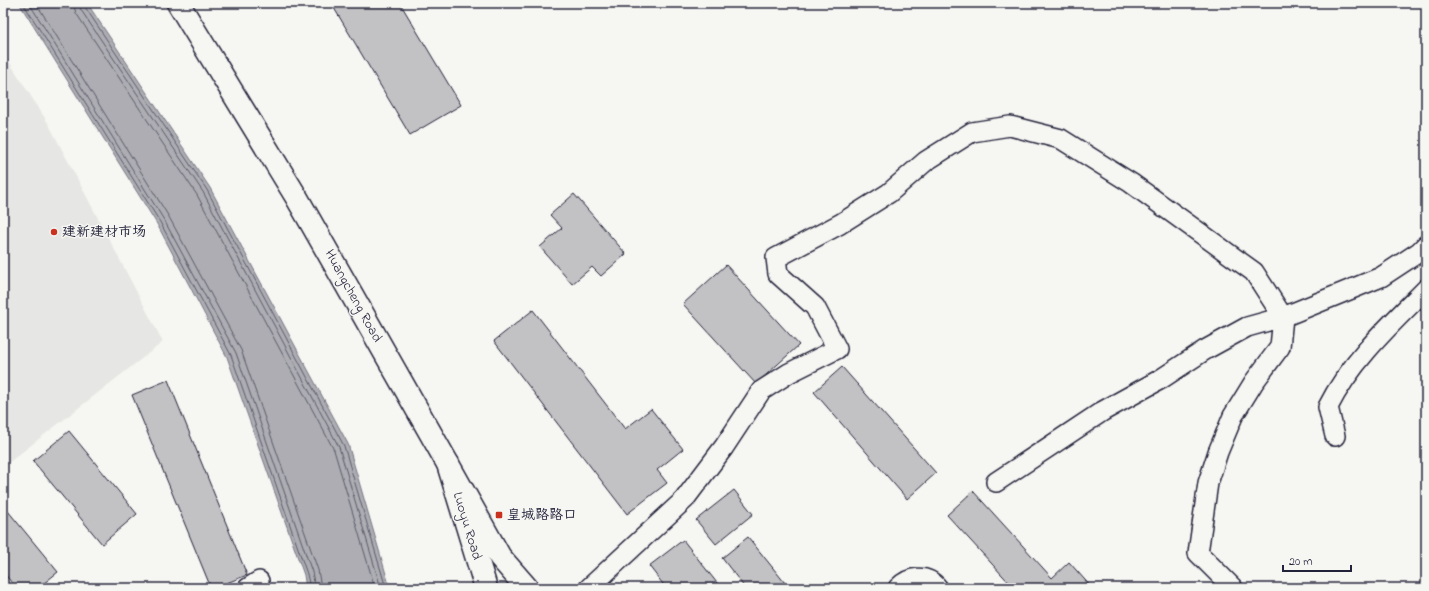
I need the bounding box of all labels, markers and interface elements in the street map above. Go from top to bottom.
place label: 建新建材市场 [62,222,146,243]
marker: 建新建材市场 [49,227,59,237]
street label: Huangcheng Road [318,246,387,347]
street label: Luoyu Road [446,489,487,563]
place label: 皇城路路口 [507,505,577,526]
marker: 皇城路路口 [494,510,504,520]
scale bar [1283,547,1351,573]
text: 20 m [1289,553,1312,571]

